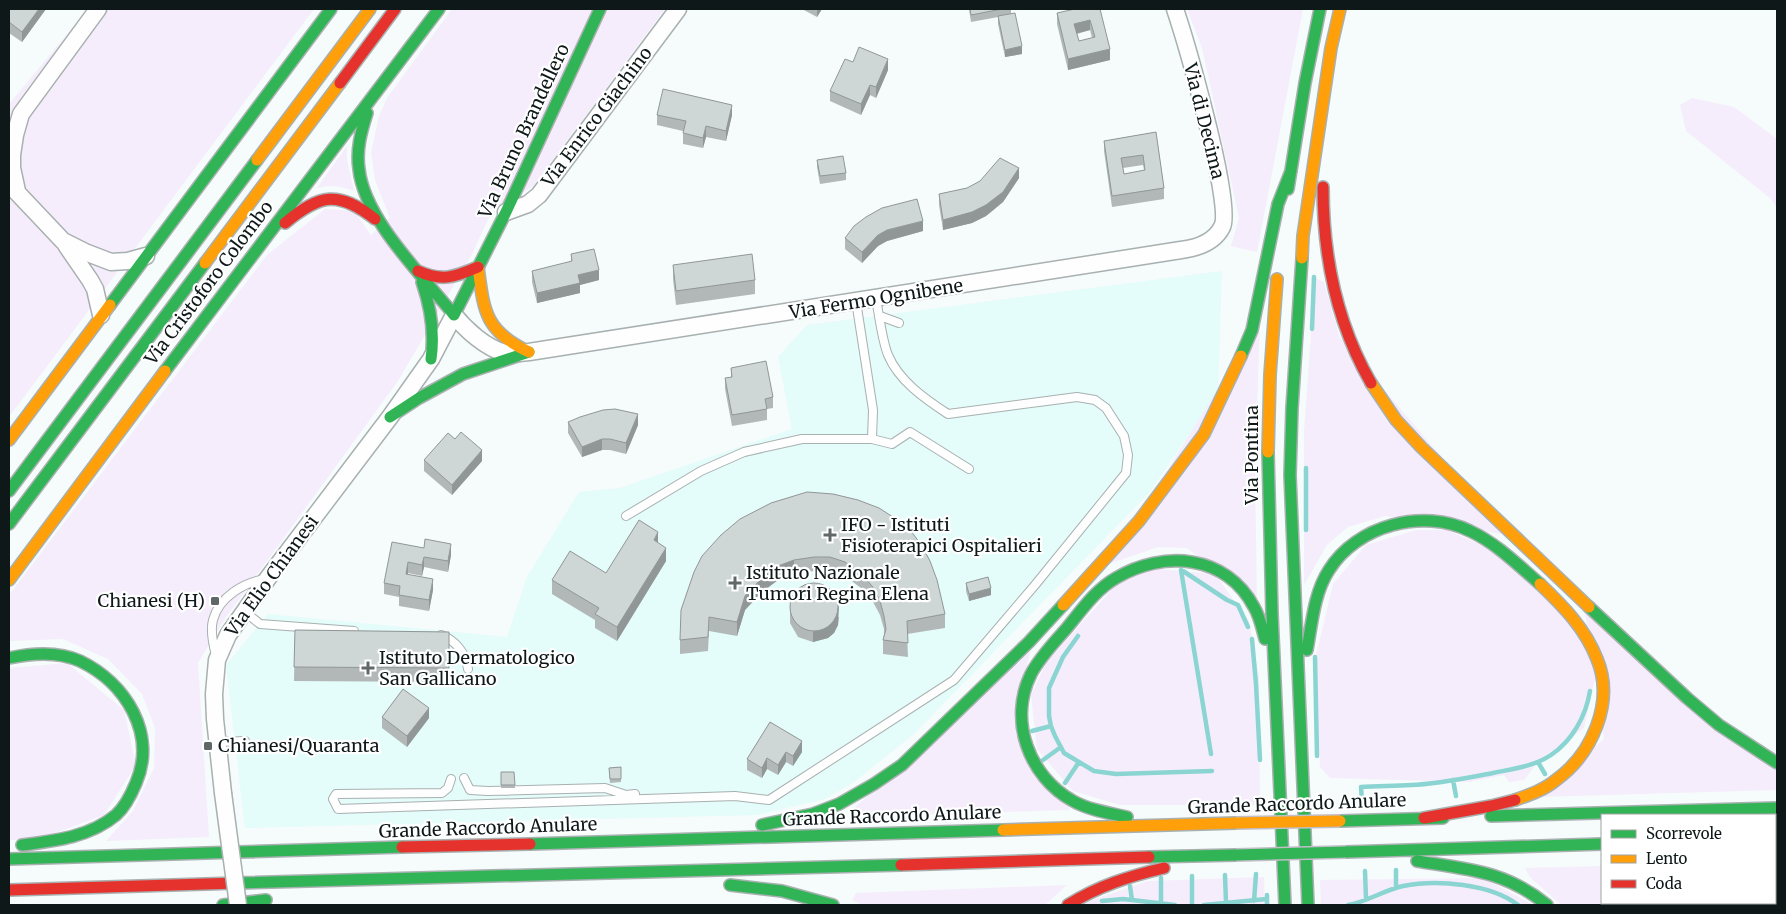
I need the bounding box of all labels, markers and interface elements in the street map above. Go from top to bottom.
street label: Via Bruno Brandellero [473,40,574,223]
street label: Via Enrico Giachino [536,42,657,192]
street label: Via di Decima [1179,60,1230,182]
street label: Via Cristoforo Colombo [139,196,278,370]
street label: Via Fermo Ognibene [786,273,965,324]
street label: Via Pontina [1240,405,1263,506]
street label: Via Elio Chianesi [219,510,323,642]
place label: IFO - Istituti Fisioterapici Ospitalieri [841,513,1042,557]
marker: IFO - Istituti Fisioterapici Ospitalieri [823,528,837,542]
place label: Istituto Nazionale Tumori Regina Elena [746,561,929,605]
marker: Istituto Nazionale Tumori Regina Elena [728,576,742,590]
place label: Chianesi (H) [98,589,205,612]
marker: Chianesi (H) [209,595,221,607]
place label: Istituto Dermatologico San Gallicano [379,646,575,690]
marker: Istituto Dermatologico San Gallicano [361,661,375,675]
place label: Chianesi/Quaranta [218,734,380,757]
marker: Chianesi/Quaranta [202,740,214,752]
street label: Grande Raccordo Anulare [1187,788,1407,819]
street label: Grande Raccordo Anulare [782,800,1002,831]
street label: Grande Raccordo Anulare [378,812,598,843]
legend [1601,814,1776,904]
text: Scorrevole [1646,824,1722,843]
text: Lento [1646,849,1688,868]
text: Coda [1646,874,1682,893]

